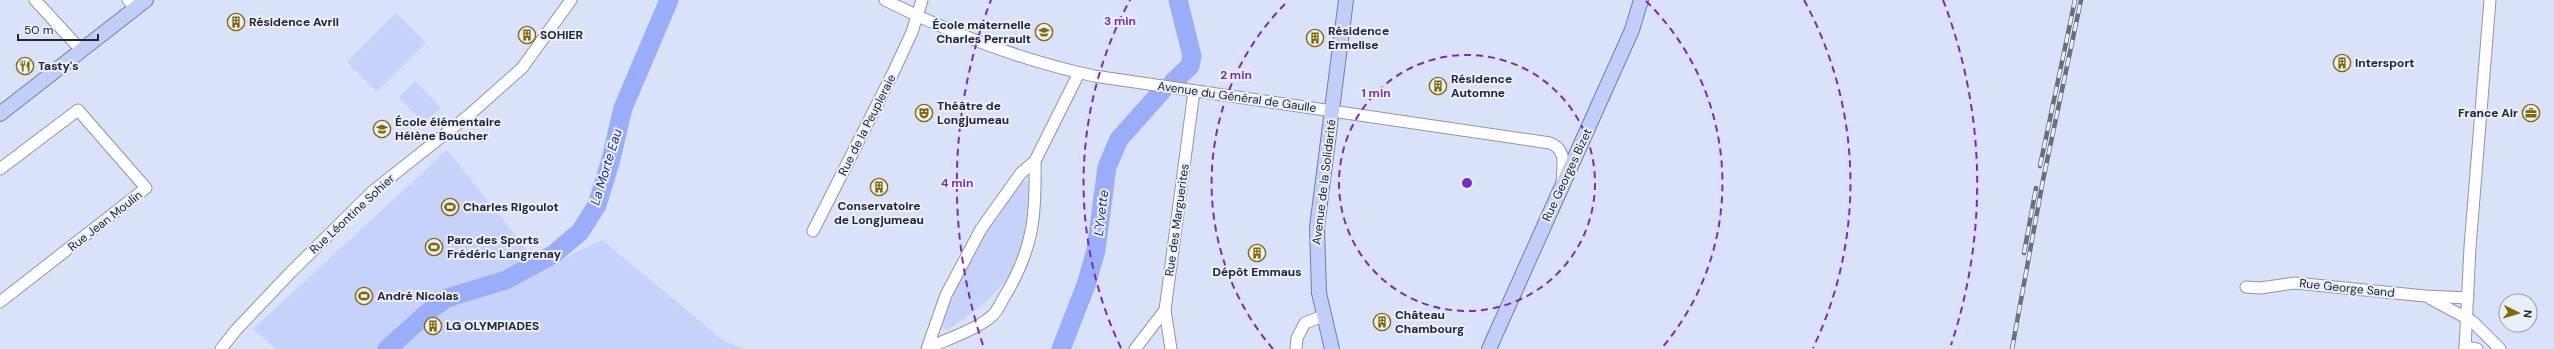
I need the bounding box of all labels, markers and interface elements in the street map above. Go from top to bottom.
building icon: Résidence Avril [226,12,246,32]
text: 3 min [1104,13,1136,29]
place label: Résidence Avril [249,14,339,30]
scale bar [18,16,98,42]
place label: École maternelle Charles Perrault [932,17,1031,47]
text: 50 m [24,22,53,38]
school or university icon: École maternelle Charles Perrault [1034,22,1054,42]
place label: Résidence Ermelise [1328,23,1389,53]
building icon: SOHIER [517,25,537,45]
place label: SOHIER [540,27,583,43]
building icon: Résidence Ermelise [1305,28,1325,48]
building icon: Intersport [2332,53,2352,73]
place label: Intersport [2355,55,2415,71]
restaurant icon: Tasty's [15,56,35,76]
place label: Tasty's [38,58,79,74]
text: 2 min [1220,67,1252,83]
street label: Rue de la Peupleraie [834,71,900,178]
place label: Résidence Automne [1451,71,1512,101]
building icon: Résidence Automne [1428,76,1448,96]
street label: Avenue du Général de Gaulle [1157,78,1318,116]
text: 1 min [1361,85,1391,101]
place label: Théâtre de Longjumeau [937,98,1009,128]
theatre icon: Théâtre de Longjumeau [914,103,934,123]
office icon: France Air [2521,103,2541,123]
place label: France Air [2458,105,2518,121]
place label: École élémentaire Hélène Boucher [395,114,501,144]
street label: Avenue de la Solidarité [1308,118,1340,246]
school or university icon: École élémentaire Hélène Boucher [372,119,392,139]
water label: La Morte Eau [586,126,626,207]
street label: Rue Georges Bizet [1538,126,1596,224]
street label: Rue des Marguerites [1161,163,1193,277]
street label: Rue Léontine Sohier [306,170,398,258]
text: 4 min [941,175,973,191]
centre of rings [1460,176,1474,190]
building icon: Conservatoire de Longjumeau [869,177,889,197]
street label: Rue Jean Moulin [65,187,145,255]
water label: L'Yvette [1090,189,1112,237]
sports icon: Charles Rigoulot [440,197,460,217]
place label: Conservatoire de Longjumeau [834,198,924,228]
place label: Charles Rigoulot [463,199,559,215]
place label: Parc des Sports Frédéric Langrenay [447,232,562,262]
sports icon: Parc des Sports Frédéric Langrenay [424,237,444,257]
building icon: Dépôt Emmaus [1247,243,1267,263]
place label: Dépôt Emmaus [1212,264,1302,280]
street label: Rue George Sand [2299,275,2395,301]
sports icon: André Nicolas [354,286,374,306]
place label: André Nicolas [377,288,459,304]
north arrow [2498,293,2538,333]
place label: Château Chambourg [1395,307,1464,337]
text: N [2521,309,2535,318]
building icon: Château Chambourg [1372,312,1392,332]
building icon: LG OLYMPIADES [423,316,443,336]
place label: LG OLYMPIADES [446,318,539,334]

